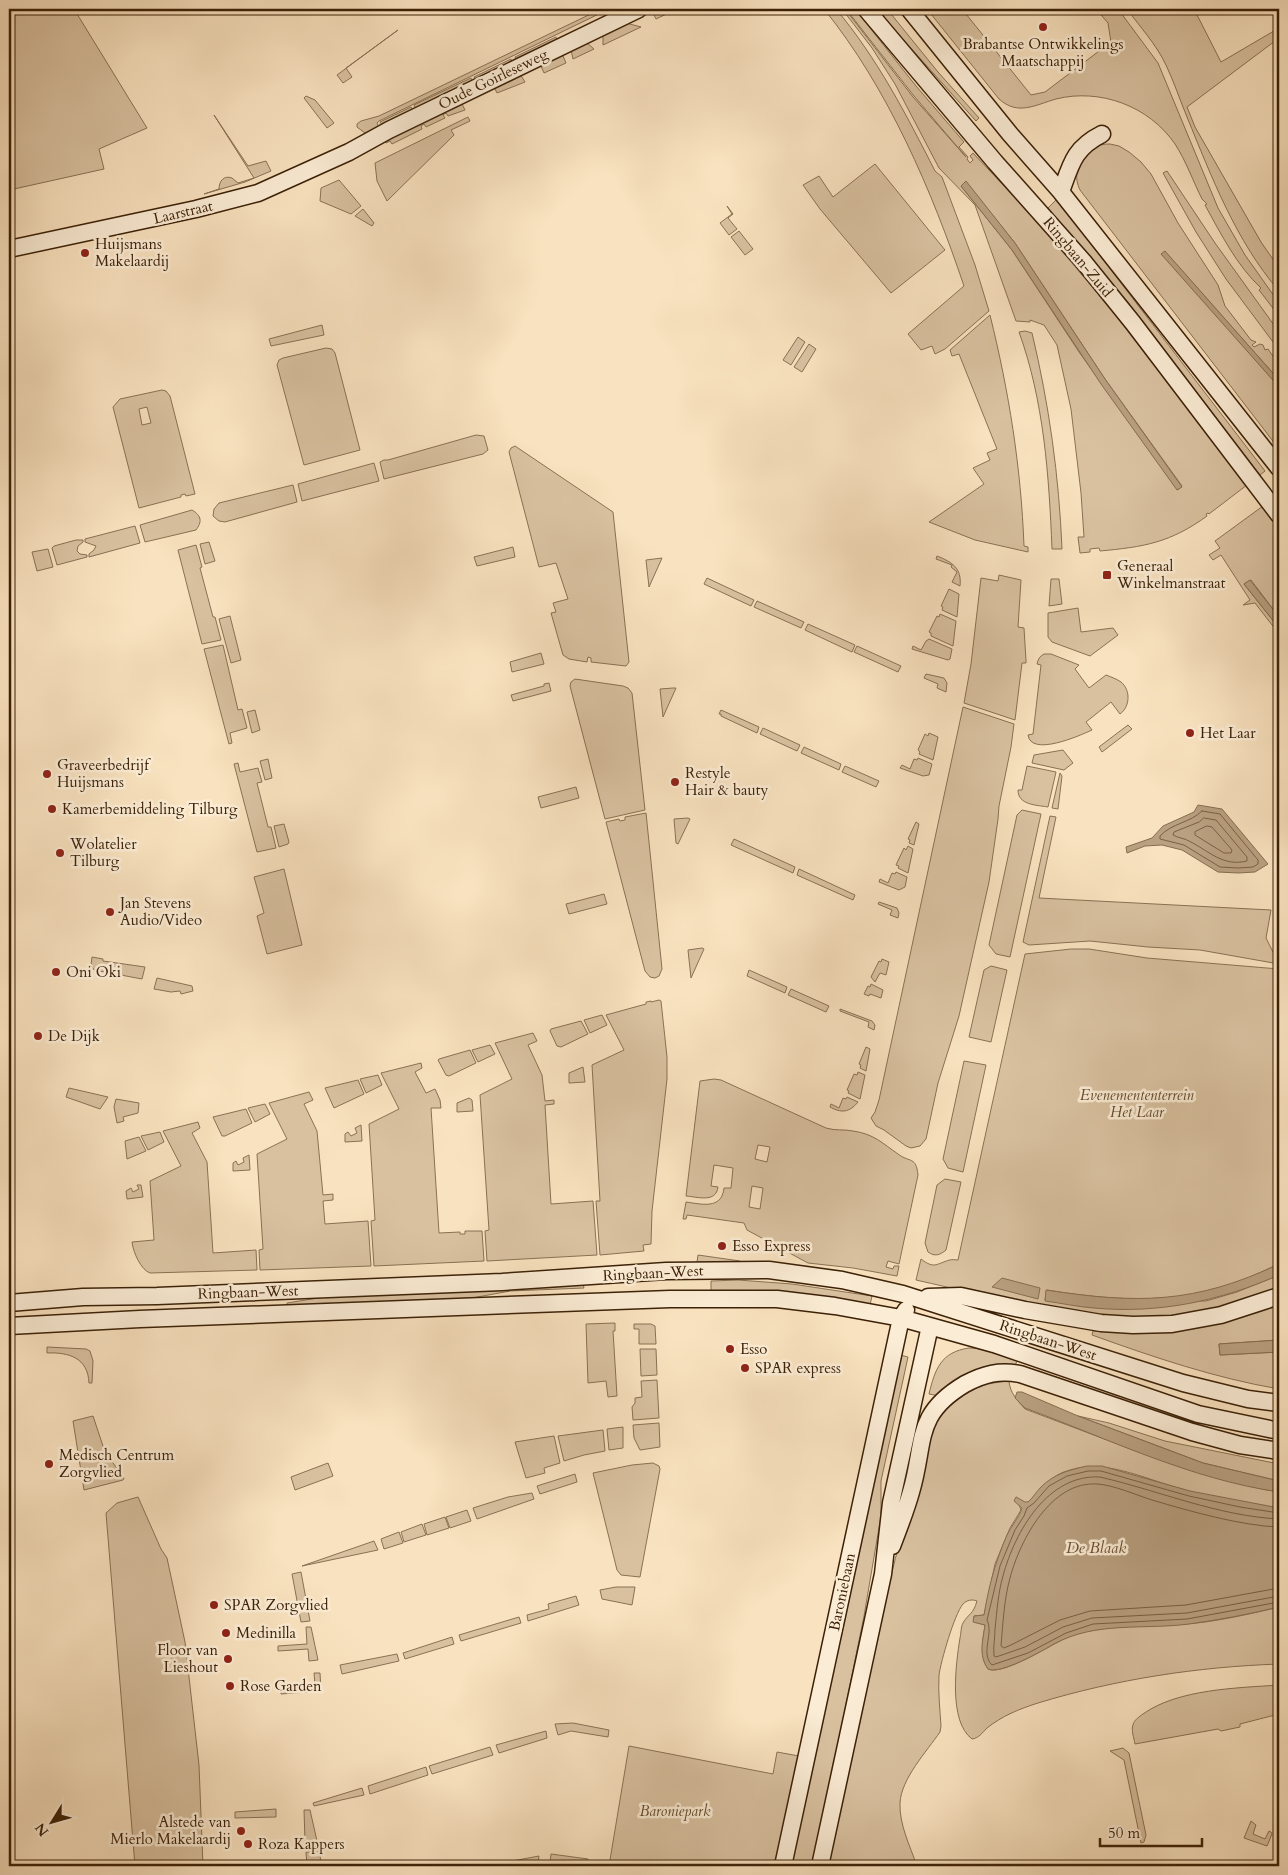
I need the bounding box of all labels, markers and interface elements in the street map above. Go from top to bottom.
marker: Brabantse Ontwikkelings Maatschappij [1037,21,1049,33]
place label: Brabantse Ontwikkelings Maatschappij [962,34,1124,71]
street label: Oude Goirleseweg [435,44,552,114]
street label: Laarstraat [151,195,215,229]
street label: Ringbaan-Zuid [1039,213,1117,301]
place label: Huijsmans Makelaardij [95,234,169,271]
marker: Huijsmans Makelaardij [79,247,91,259]
place label: Generaal Winkelmanstraat [1116,556,1226,593]
marker: Generaal Winkelmanstraat [1101,569,1113,581]
place label: Het Laar [1200,723,1256,743]
marker: Het Laar [1184,727,1196,739]
place label: Graveerbedrijf Huijsmans [57,755,151,792]
place label: Restyle Hair & bauty [685,763,768,800]
marker: Graveerbedrijf Huijsmans [41,768,53,780]
marker: Restyle Hair & bauty [669,776,681,788]
place label: Kamerbemiddeling Tilburg [62,799,238,819]
marker: Kamerbemiddeling Tilburg [46,803,58,815]
place label: Wolatelier Tilburg [69,834,137,871]
marker: Wolatelier Tilburg [54,847,66,859]
place label: Jan Stevens Audio/Video [118,893,202,930]
marker: Jan Stevens Audio/Video [104,906,116,918]
place label: Oni Oki [66,962,121,982]
marker: Oni Oki [50,966,62,978]
place label: De Dijk [48,1026,100,1046]
marker: De Dijk [32,1030,44,1042]
park label: Evenemententerrein Het Laar [1080,1085,1195,1122]
place label: Esso Express [732,1236,810,1256]
marker: Esso Express [716,1240,728,1252]
street label: Ringbaan-West [602,1260,704,1286]
street label: Ringbaan-West [197,1280,299,1304]
street label: Ringbaan-West [997,1315,1099,1365]
place label: Esso [740,1339,767,1359]
marker: Esso [724,1343,736,1355]
place label: SPAR express [755,1358,841,1378]
marker: SPAR express [739,1362,751,1374]
place label: Medisch Centrum Zorgvlied [59,1445,175,1482]
marker: Medisch Centrum Zorgvlied [43,1458,55,1470]
water label: De Blaak [1066,1537,1126,1559]
street label: Baroniebaan [824,1551,860,1633]
place label: SPAR Zorgvlied [224,1595,329,1615]
marker: SPAR Zorgvlied [208,1599,220,1611]
place label: Medinilla [236,1623,297,1643]
marker: Medinilla [220,1627,232,1639]
place label: Floor van Lieshout [157,1640,218,1677]
marker: Floor van Lieshout [222,1653,234,1665]
place label: Rose Garden [240,1676,322,1696]
marker: Rose Garden [224,1680,236,1692]
north arrow [28,1798,78,1848]
park label: Baroniepark [640,1801,711,1821]
place label: Alstede van Mierlo Makelaardij [110,1812,231,1849]
scale bar [1100,1815,1203,1847]
text: N [31,1819,53,1840]
text: 50 m [1108,1823,1140,1843]
marker: Alstede van Mierlo Makelaardij [235,1825,247,1837]
place label: Roza Kappers [258,1834,345,1854]
marker: Roza Kappers [242,1838,254,1850]

